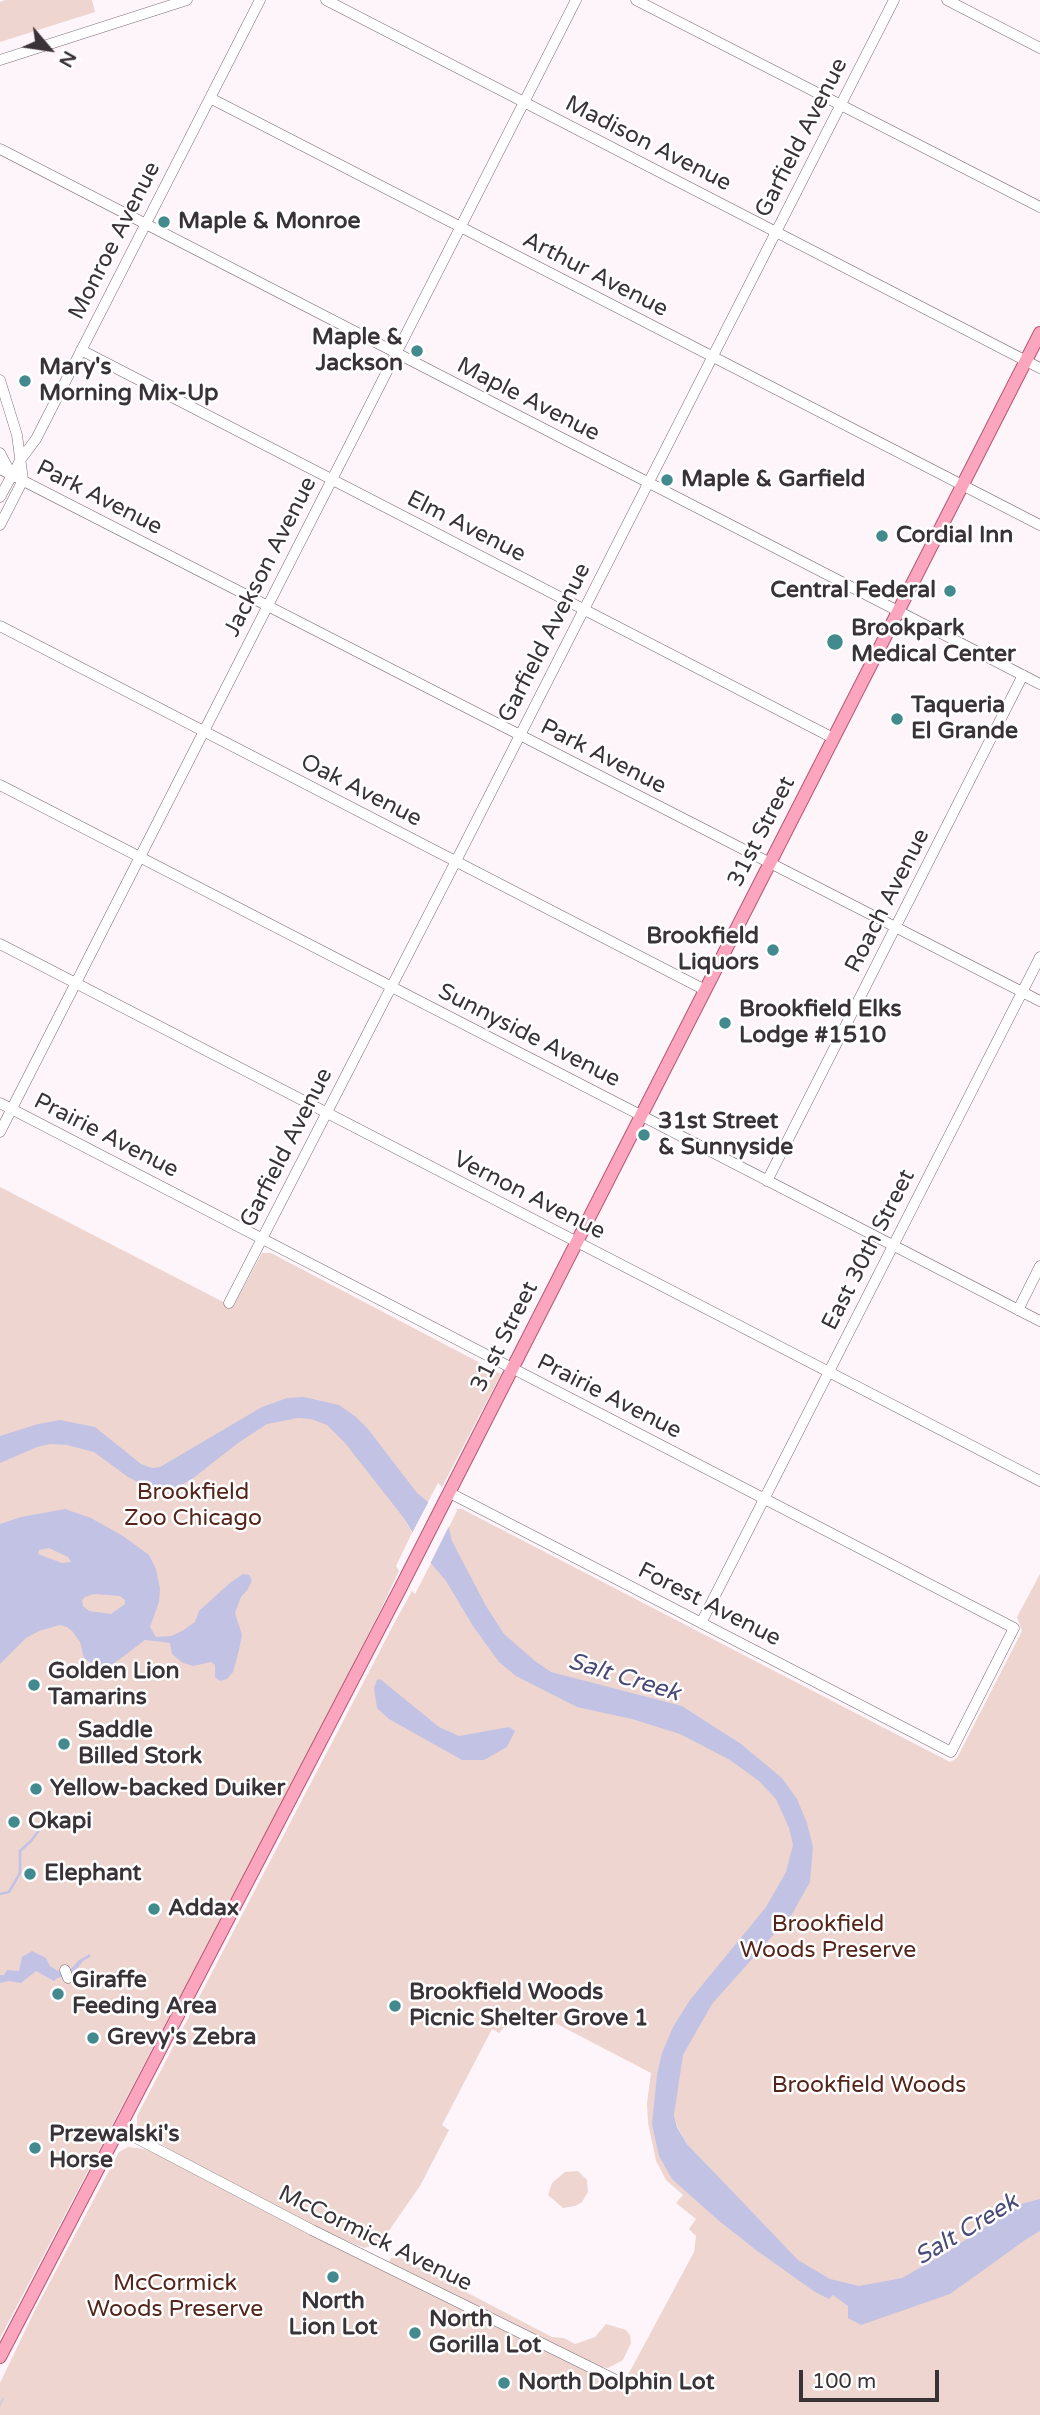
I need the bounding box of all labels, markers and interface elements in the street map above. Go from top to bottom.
north arrow [14,14,84,84]
text: N [54,47,81,71]
street label: Garfield Avenue [750,54,854,222]
street label: Madison Avenue [560,90,736,198]
street label: Monroe Avenue [63,157,167,325]
place label: Maple & Monroe [178,208,361,236]
marker: Maple & Monroe [156,214,172,230]
street label: Arthur Avenue [518,226,672,324]
place label: Maple & Jackson [312,324,403,378]
marker: Maple & Jackson [409,343,425,359]
street label: Maple Avenue [452,352,604,448]
place label: Mary's Morning Mix-Up [39,354,218,408]
marker: Mary's Morning Mix-Up [17,373,33,389]
street label: Park Avenue [32,455,166,541]
place label: Maple & Garfield [681,466,865,494]
street label: Jackson Avenue [219,472,323,642]
marker: Maple & Garfield [659,472,675,488]
street label: Elm Avenue [402,485,530,569]
place label: Cordial Inn [896,522,1013,550]
marker: Cordial Inn [874,528,890,544]
street label: Garfield Avenue [493,559,597,727]
place label: Central Federal [770,577,936,605]
marker: Central Federal [942,583,958,599]
place label: Brookpark Medical Center [851,615,1016,669]
marker: Brookpark Medical Center [825,632,845,652]
place label: Taqueria El Grande [911,692,1018,746]
marker: Taqueria El Grande [889,711,905,727]
street label: Park Avenue [536,714,670,800]
street label: Oak Avenue [296,749,426,833]
street label: 31st Street [722,772,802,892]
street label: Roach Avenue [840,824,936,978]
place label: Brookfield Liquors [646,923,759,977]
marker: Brookfield Liquors [765,942,781,958]
street label: Sunnyside Avenue [433,978,625,1094]
place label: Brookfield Elks Lodge #1510 [739,996,901,1050]
marker: Brookfield Elks Lodge #1510 [717,1015,733,1031]
street label: Garfield Avenue [235,1064,339,1232]
street label: Prairie Avenue [29,1088,183,1184]
place label: 31st Street & Sunnyside [658,1108,793,1162]
marker: 31st Street & Sunnyside [636,1127,652,1143]
street label: Vernon Avenue [448,1146,610,1246]
street label: East 30th Street [817,1165,921,1335]
street label: 31st Street [465,1277,545,1397]
street label: Prairie Avenue [532,1349,686,1445]
park label: Brookfield Zoo Chicago [124,1479,262,1533]
street label: Forest Avenue [633,1557,785,1653]
water label: Salt Creek [565,1647,683,1709]
place label: Golden Lion Tamarins [48,1658,180,1712]
marker: Golden Lion Tamarins [26,1677,42,1693]
place label: Saddle Billed Stork [78,1717,202,1771]
marker: Saddle Billed Stork [56,1736,72,1752]
place label: Yellow-backed Duiker [50,1775,285,1803]
marker: Yellow-backed Duiker [28,1781,44,1797]
place label: Okapi [28,1808,92,1836]
marker: Okapi [6,1814,22,1830]
place label: Elephant [44,1860,141,1888]
marker: Elephant [22,1866,38,1882]
place label: Addax [168,1895,239,1923]
marker: Addax [146,1901,162,1917]
park label: Brookfield Woods Preserve [740,1911,916,1965]
place label: Giraffe Feeding Area [72,1967,217,2021]
place label: Brookfield Woods Picnic Shelter Grove 1 [409,1979,649,2033]
marker: Giraffe Feeding Area [50,1986,66,2002]
marker: Brookfield Woods Picnic Shelter Grove 1 [387,1998,403,2014]
place label: Grevy's Zebra [107,2024,256,2052]
marker: Grevy's Zebra [85,2030,101,2046]
park label: Brookfield Woods [772,2072,966,2100]
place label: Przewalski's Horse [49,2121,180,2175]
marker: Przewalski's Horse [27,2140,43,2156]
street label: McCormick Avenue [274,2180,476,2298]
water label: Salt Creek [910,2188,1024,2272]
marker: North Lion Lot [325,2269,341,2285]
park label: McCormick Woods Preserve [87,2270,263,2324]
place label: North Lion Lot [289,2288,377,2342]
place label: North Gorilla Lot [429,2306,541,2360]
marker: North Gorilla Lot [407,2325,423,2341]
scale bar [802,2356,942,2400]
place label: North Dolphin Lot [518,2369,714,2397]
text: 100 m [812,2369,876,2394]
marker: North Dolphin Lot [496,2375,512,2391]

